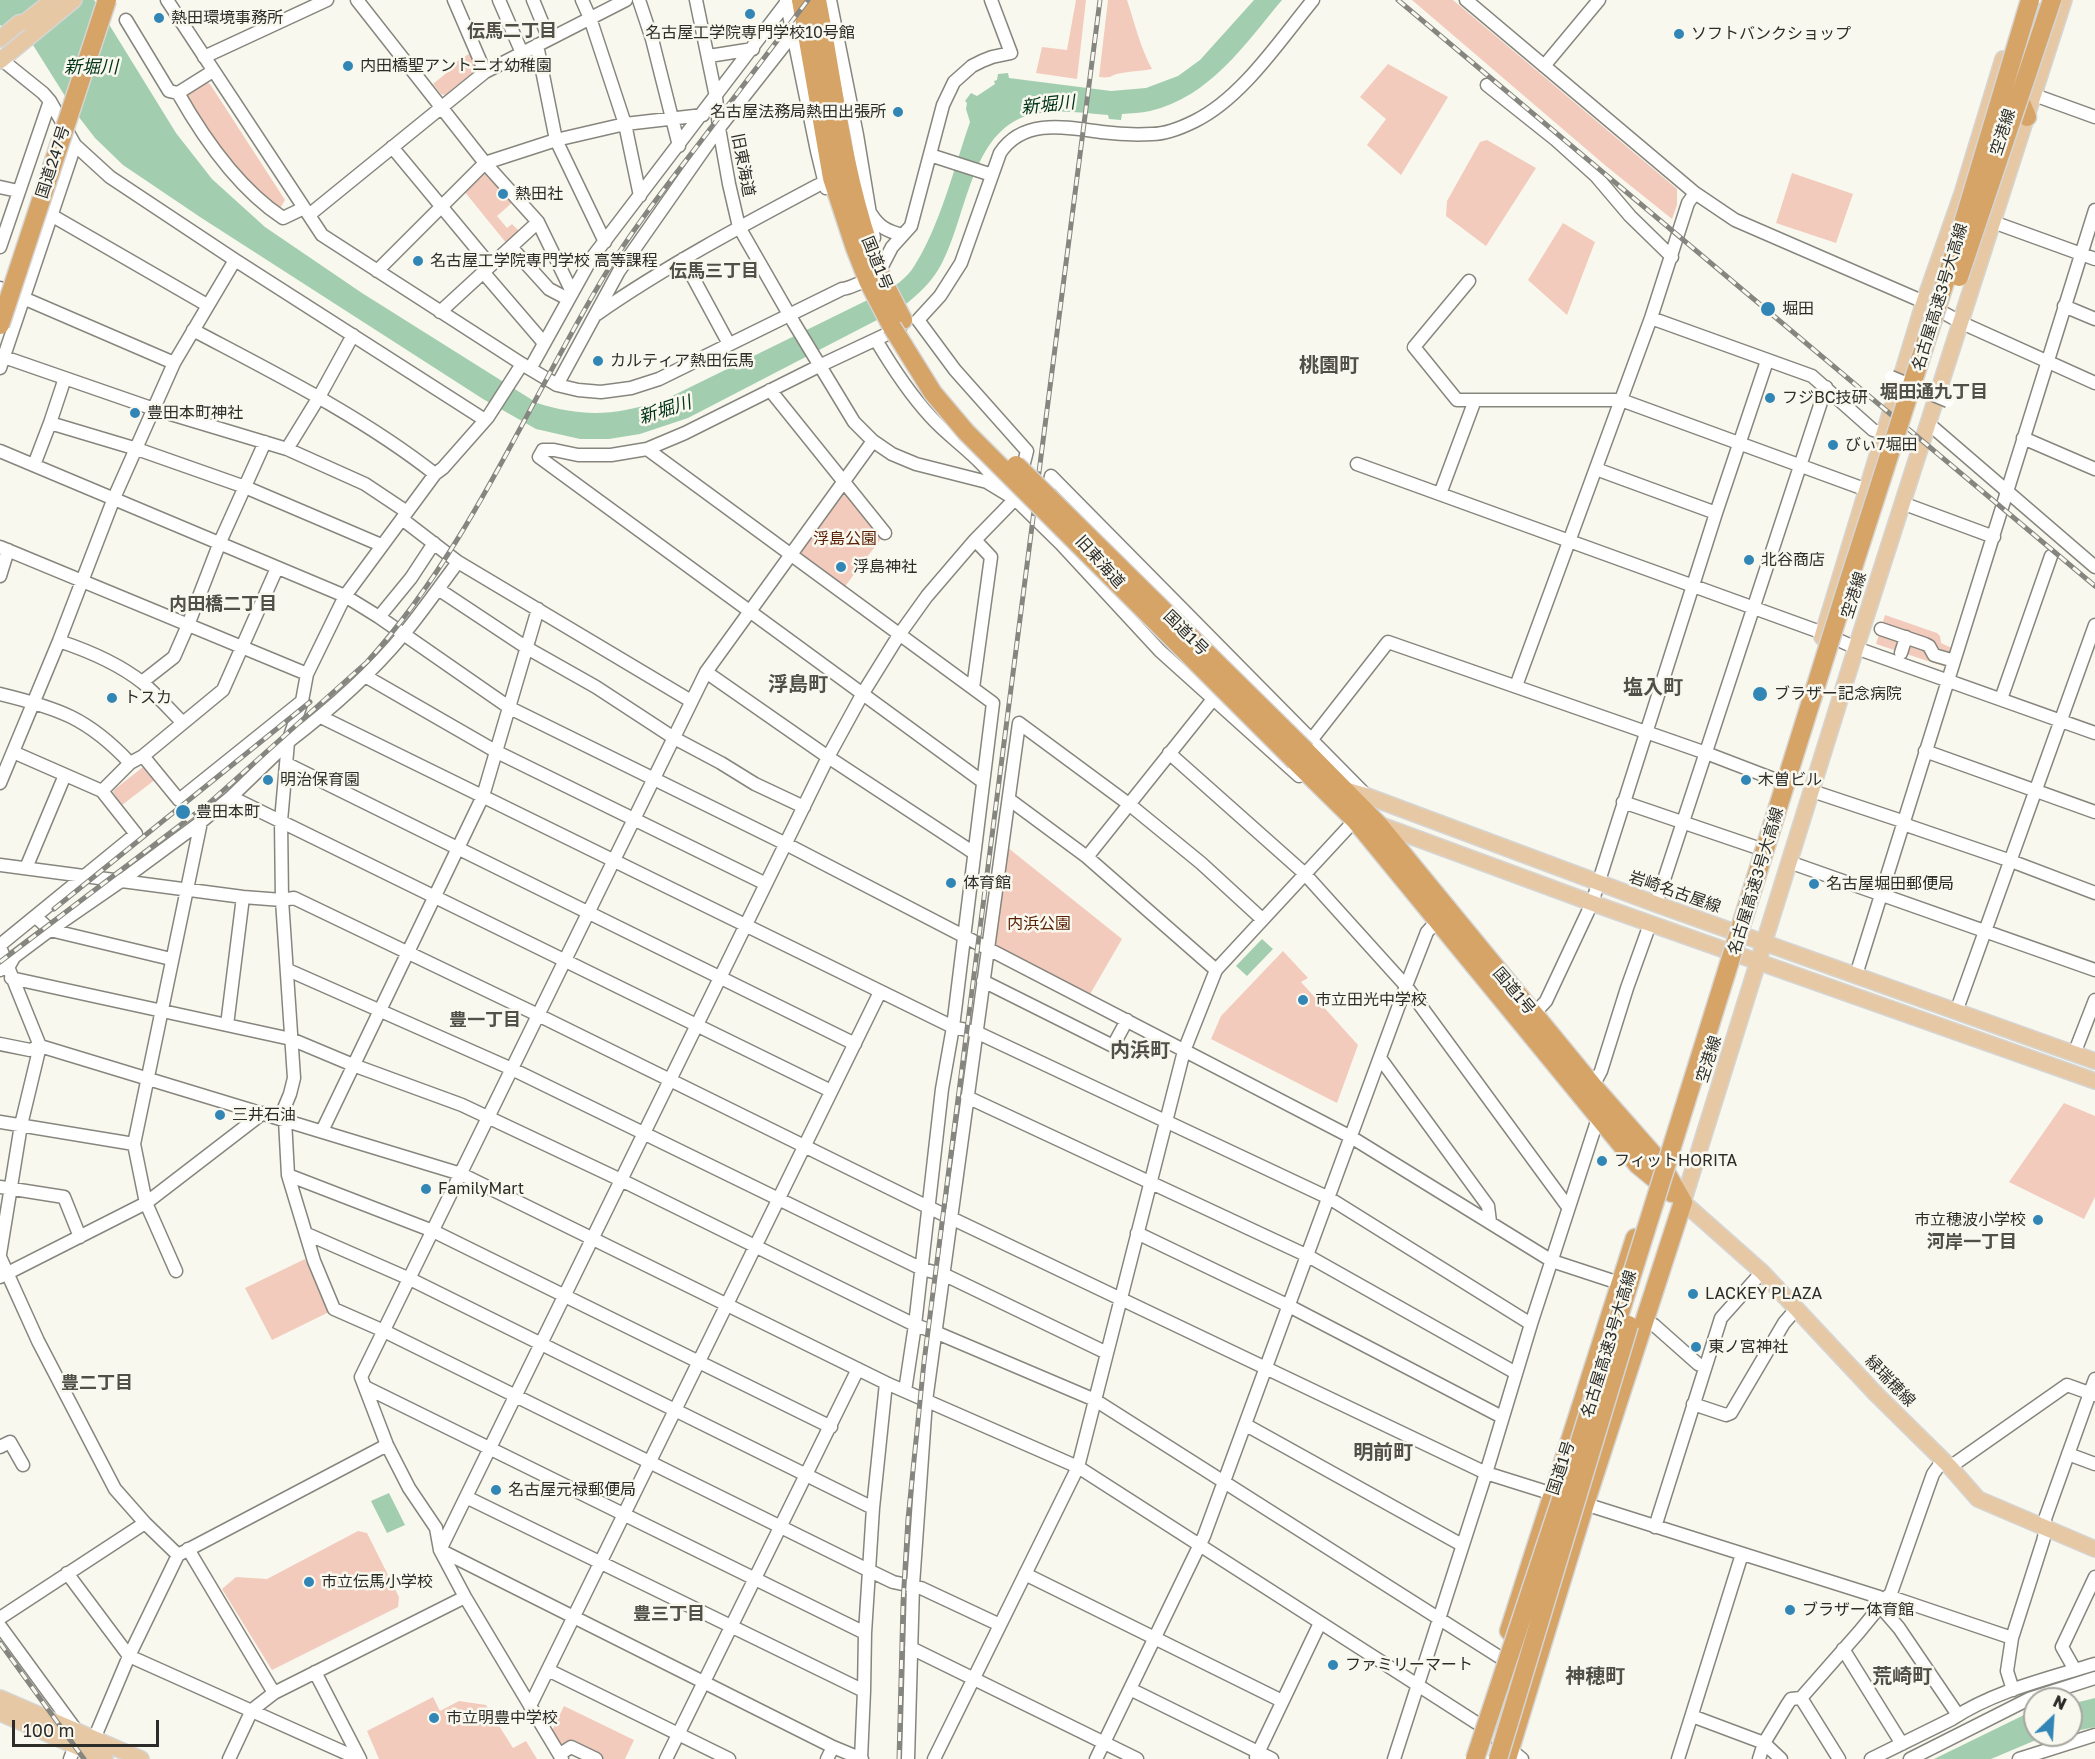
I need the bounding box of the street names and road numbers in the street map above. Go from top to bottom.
street label: 空港線 [1986,106,2020,158]
street label: 国道247号 [32,123,74,201]
street label: 旧東海道 [727,132,759,198]
street label: 名古屋高速3号大高線 [1908,221,1972,373]
street label: 国道1号 [858,234,896,292]
street label: 旧東海道 [1071,532,1129,592]
street label: 空港線 [1837,569,1871,621]
street label: 国道1号 [1159,606,1213,660]
street label: 名古屋高速3号大高線 [1724,805,1788,957]
street label: 岩崎名古屋線 [1626,867,1724,917]
street label: 国道1号 [1489,963,1539,1019]
street label: 空港線 [1692,1033,1726,1085]
street label: 名古屋高速3号大高線 [1577,1268,1641,1420]
street label: 緑瑞穂線 [1861,1351,1919,1411]
street label: 国道1号 [1543,1439,1579,1497]

